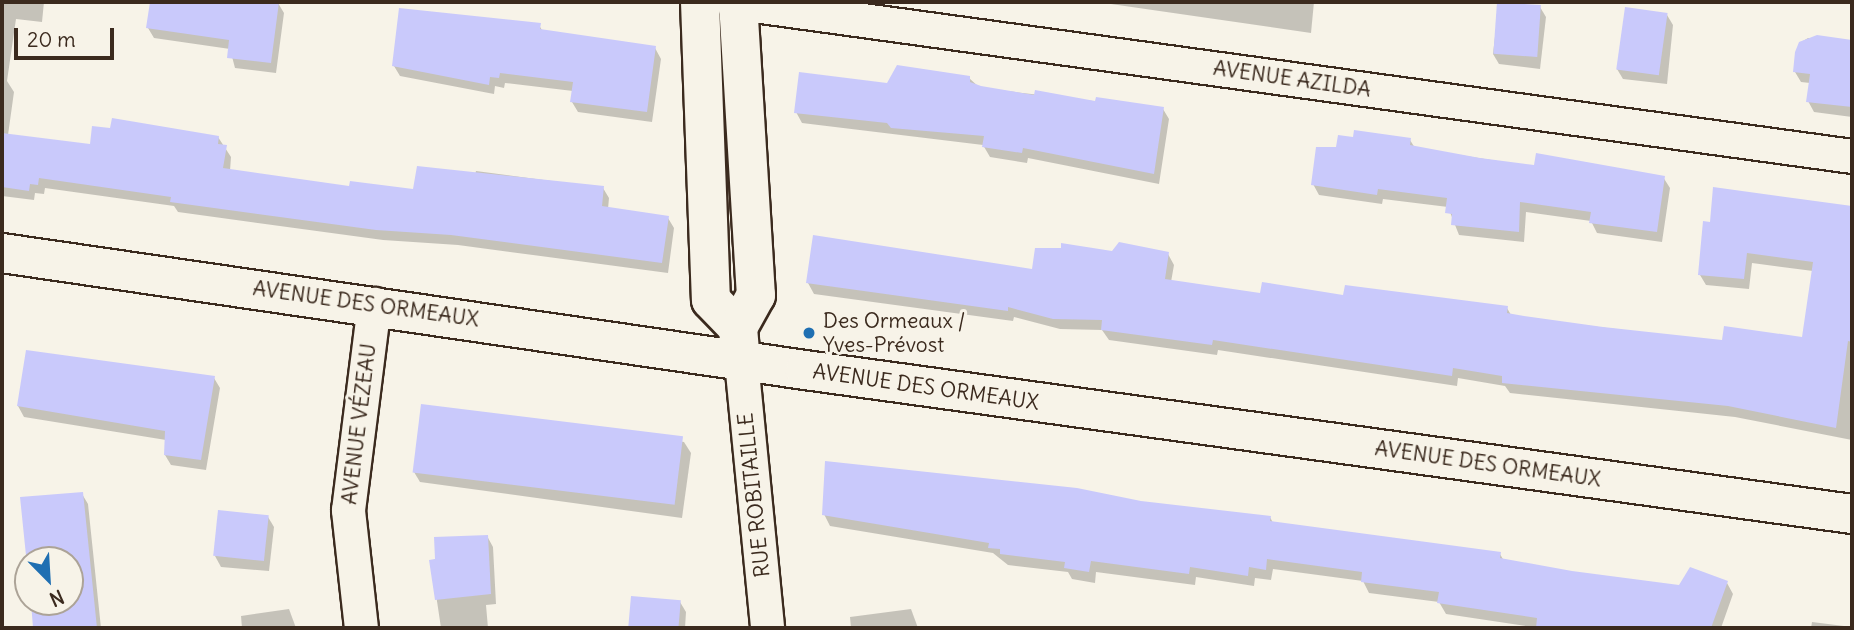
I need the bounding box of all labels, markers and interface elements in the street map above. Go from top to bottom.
scale bar [18,14,117,58]
text: 20 m [27,26,76,53]
street label: AVENUE AZILDA [1212,55,1372,103]
street label: AVENUE DES ORMEAUX [251,276,481,332]
place label: Des Ormeaux / Yves-Prévost [823,308,965,358]
marker: Des Ormeaux / Yves-Prévost [801,325,817,341]
street label: AVENUE VÉZEAU [337,342,381,506]
street label: AVENUE DES ORMEAUX [811,359,1041,415]
street label: RUE ROBITAILLE [733,412,775,578]
street label: AVENUE DES ORMEAUX [1373,436,1603,492]
north arrow [14,546,84,616]
text: N [46,585,68,612]

